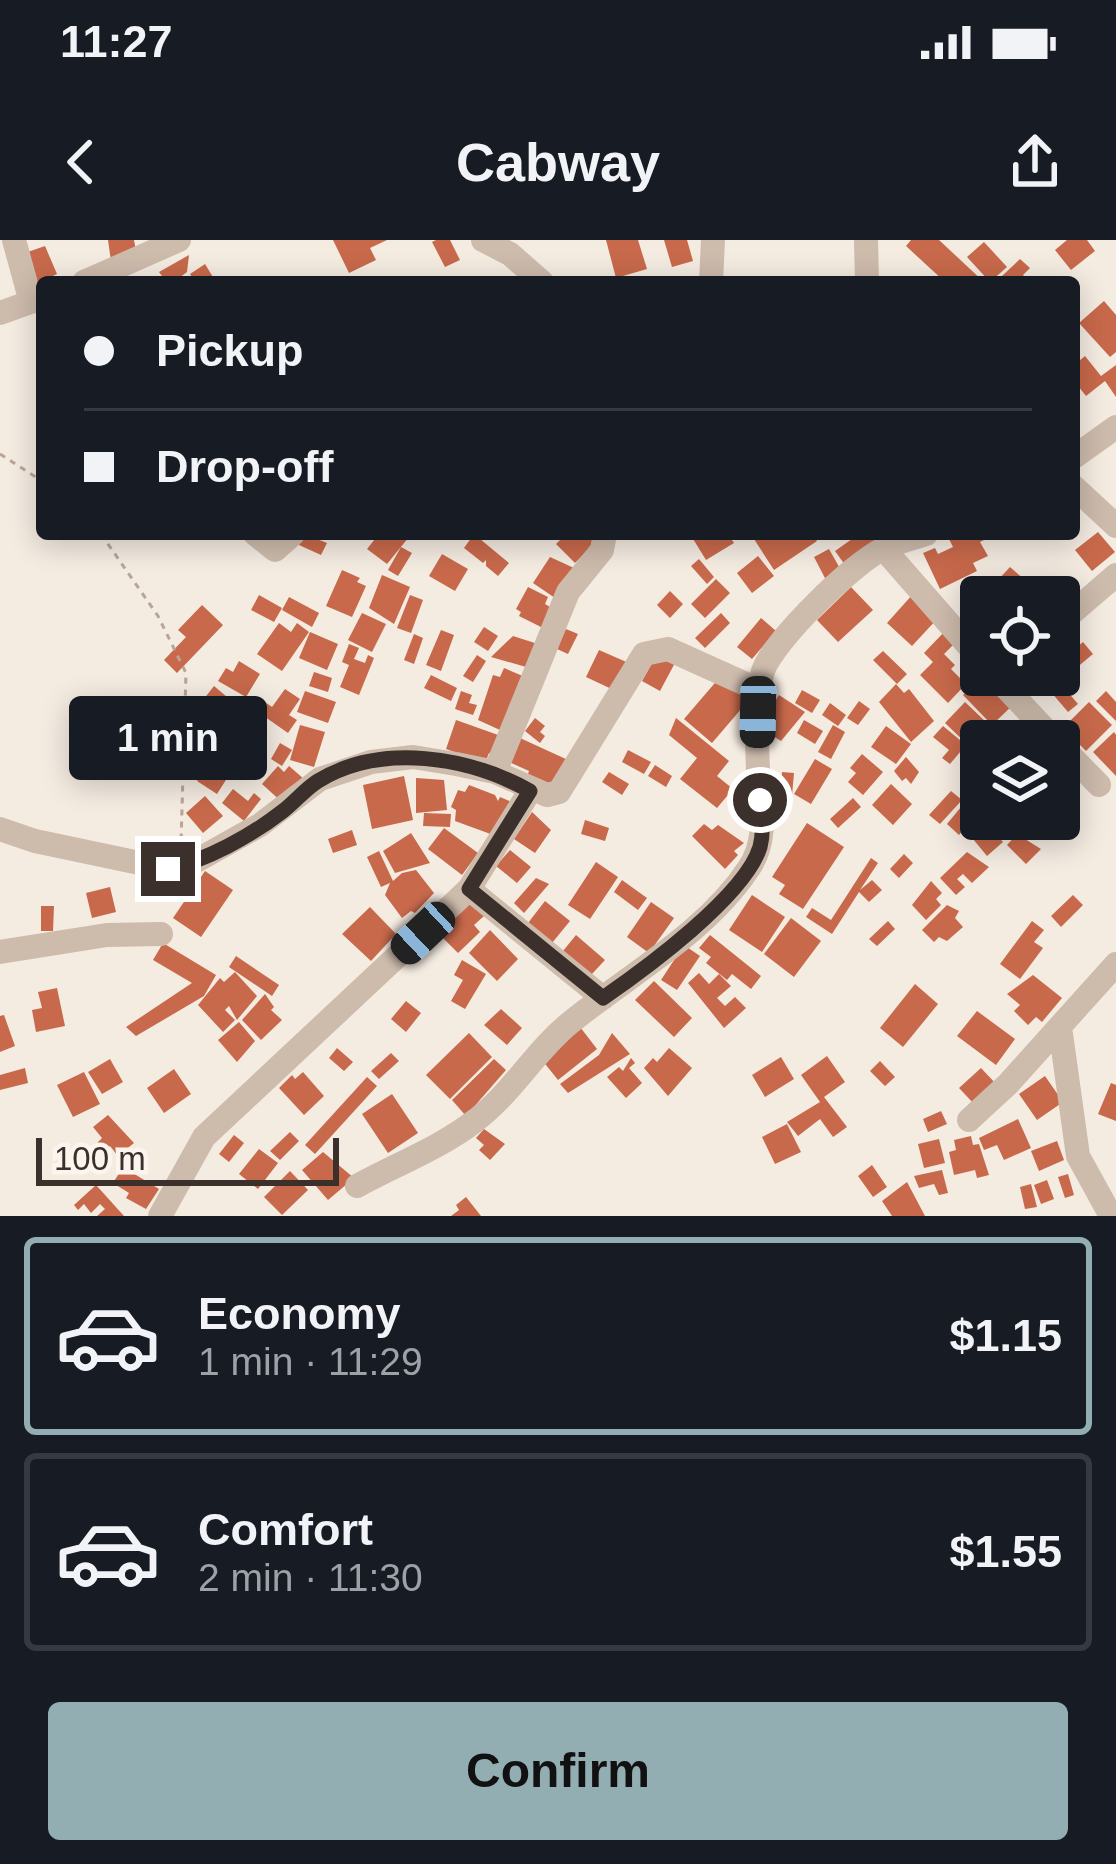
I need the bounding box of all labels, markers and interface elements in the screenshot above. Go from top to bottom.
text: 11:27 [60,16,173,67]
icon: back [48,129,114,195]
icon: share [1002,129,1068,195]
text: Cabway [456,132,660,192]
text: Pickup [156,325,304,376]
text: Drop-off [156,441,333,492]
map controls [960,576,1080,840]
button: locate [960,576,1080,696]
car [739,676,777,748]
callout: 1 min [69,695,267,779]
text: 1 min [117,716,219,759]
button: layers [960,720,1080,840]
route start [733,773,787,827]
route end [141,842,195,896]
car [384,895,462,971]
scale bar [36,1132,339,1185]
text: 100 m [54,1140,146,1177]
icon: car [54,1282,162,1390]
text: Economy [198,1288,401,1339]
text: $1.15 [949,1310,1062,1361]
text: 1 min · 11:29 [198,1340,423,1383]
icon: car [54,1498,162,1606]
text: Comfort [198,1504,373,1555]
text: $1.55 [949,1526,1062,1577]
text: 2 min · 11:30 [198,1556,423,1599]
button: Confirm [48,1702,1068,1840]

